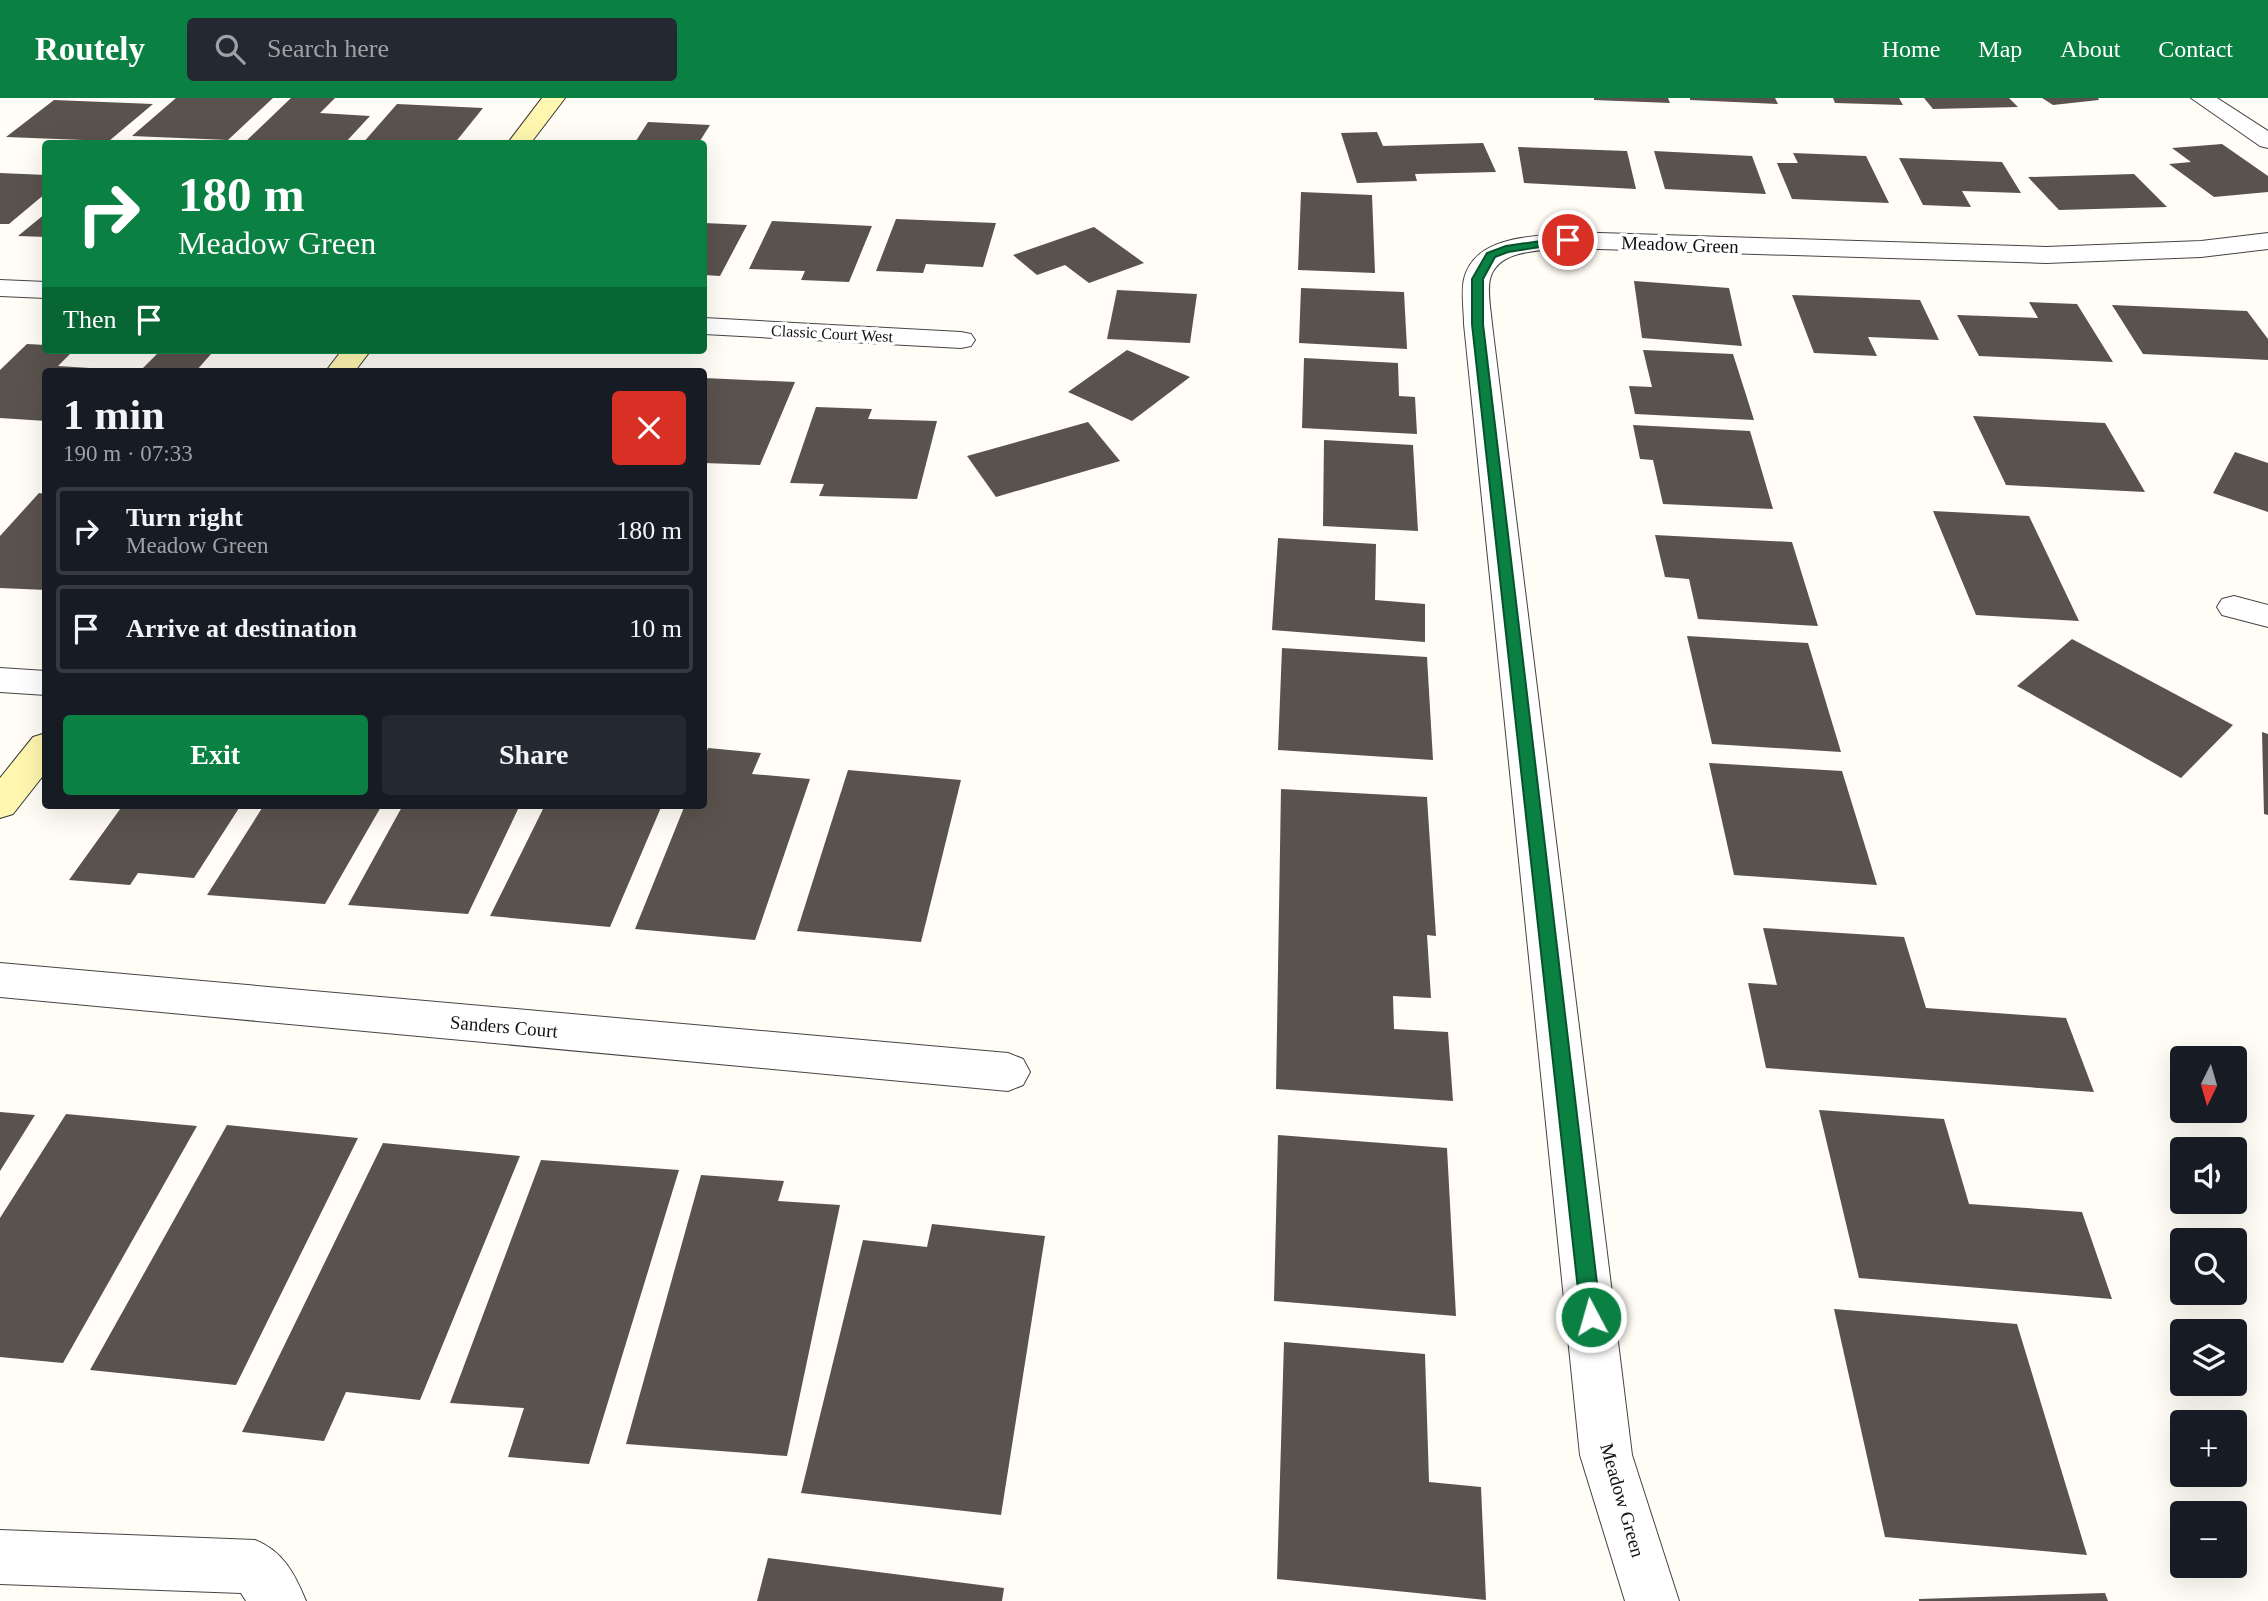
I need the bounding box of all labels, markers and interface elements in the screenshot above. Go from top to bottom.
search box [187,18,677,81]
icon: search [211,30,249,68]
text: Routely [35,31,145,67]
text: Search here [267,34,389,63]
text: Home [1882,36,1940,62]
text: Map [1978,36,2022,62]
text: About [2060,36,2120,62]
text: Contact [2158,36,2233,62]
text: 180 m [178,167,305,222]
icon: right [63,168,154,259]
pin [1538,210,1598,270]
icon: arrive [1549,221,1587,259]
text: Meadow Green [178,225,376,261]
street label: Meadow Green [1621,232,1740,257]
icon: arrive [130,301,168,339]
text: Then [63,305,116,334]
street label: Classic Court West [771,322,894,345]
button: close [612,391,686,465]
text: 1 min [63,392,165,438]
text: 190 m · 07:33 [63,441,193,466]
text: Turn right [126,503,243,532]
icon: right [67,512,105,550]
text: 180 m [616,516,682,545]
text: Meadow Green [126,533,268,558]
icon: arrive [67,610,105,648]
text: Arrive at destination [126,614,357,643]
text: 10 m [629,614,682,643]
button: Exit [63,715,368,795]
button: Share [382,715,686,795]
street label: Sanders Court [449,1011,559,1042]
north arrow [2170,1046,2247,1124]
map controls [2170,1046,2247,1578]
button: sound [2170,1137,2247,1214]
button: search [2170,1228,2247,1305]
position arrow [1554,1280,1628,1354]
button: layers [2170,1319,2247,1396]
button: + [2170,1410,2247,1487]
street label: Meadow Green [1596,1441,1649,1560]
button: − [2170,1501,2247,1578]

